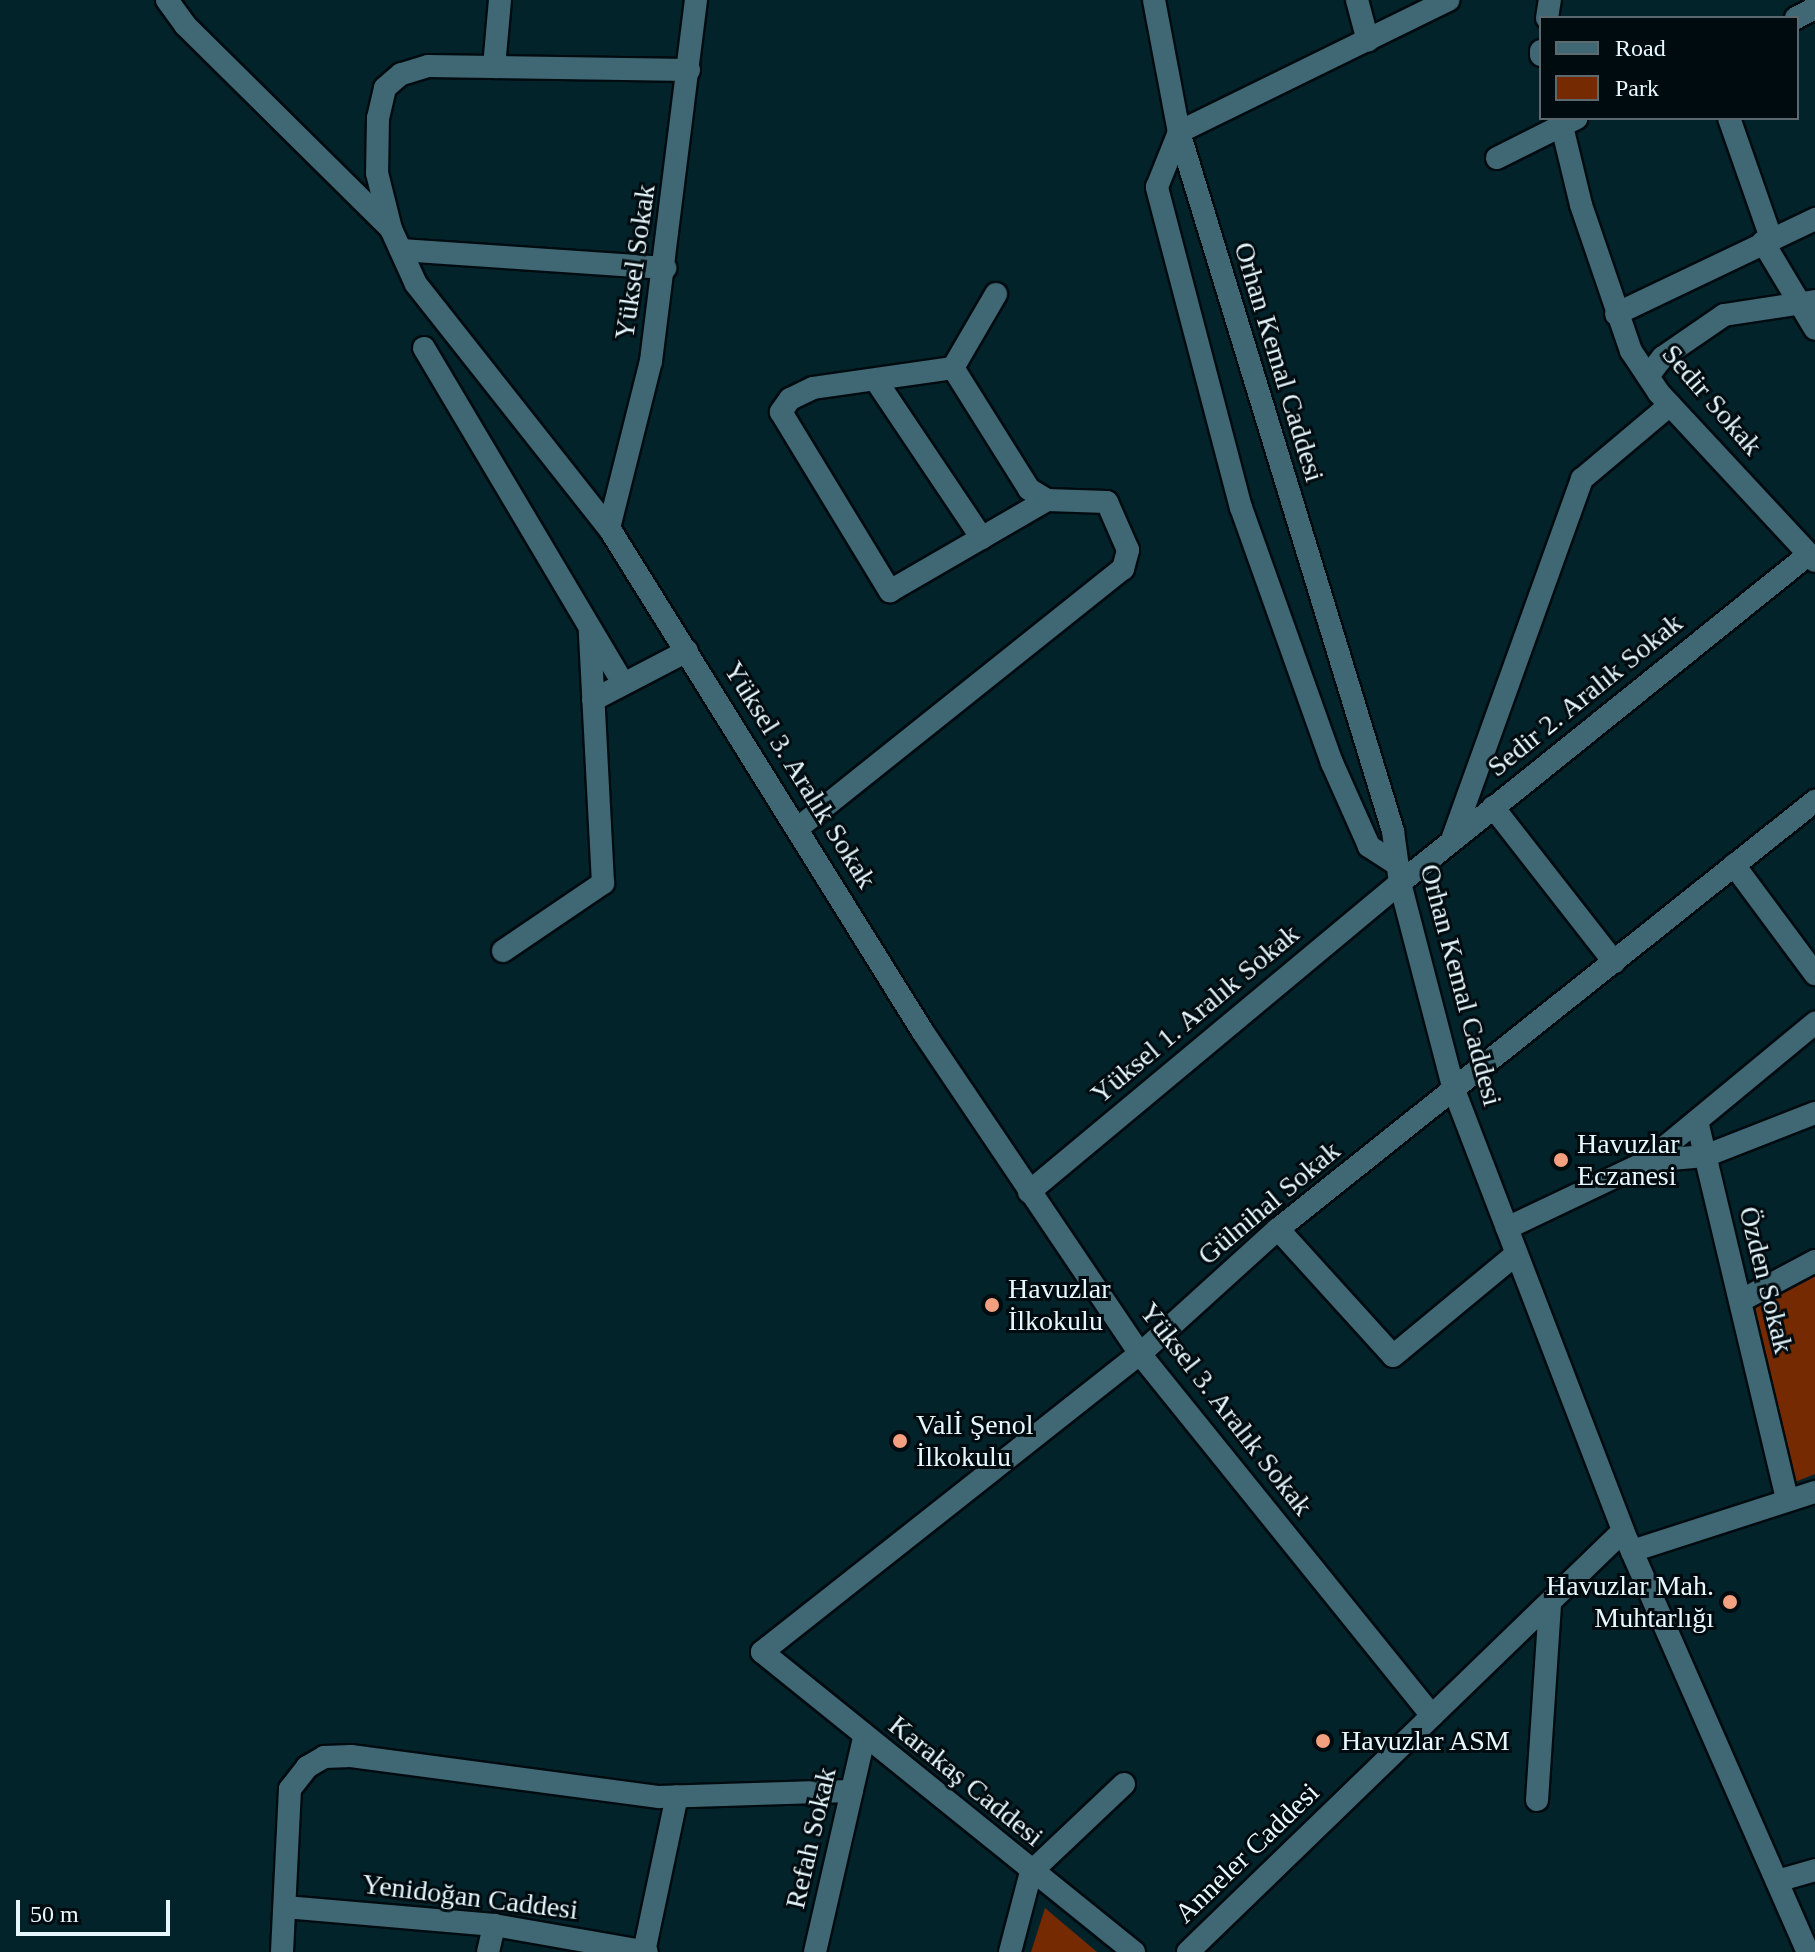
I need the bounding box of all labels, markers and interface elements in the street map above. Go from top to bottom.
legend [1539,16,1799,120]
text: Road [1615,35,1666,61]
text: Park [1615,75,1659,101]
street label: Yüksel Sokak [607,182,663,342]
street label: Orhan Kemal Caddesi [1227,238,1331,486]
street label: Sedir Sokak [1655,338,1769,462]
street label: Sedir 2. Aralık Sokak [1480,606,1690,784]
street label: Yüksel 3. Aralık Sokak [716,655,884,895]
street label: Orhan Kemal Caddesi [1413,860,1509,1110]
street label: Yüksel 1. Aralık Sokak [1084,917,1306,1111]
place label: Havuzlar Eczanesi [1577,1127,1680,1193]
street label: Gülnihal Sokak [1191,1134,1347,1272]
marker: Havuzlar Eczanesi [1552,1151,1570,1169]
street label: Özden Sokak [1732,1203,1800,1357]
place label: Havuzlar İlkokulu [1008,1272,1111,1338]
street label: Yüksel 3. Aralık Sokak [1132,1295,1320,1523]
marker: Havuzlar İlkokulu [983,1296,1001,1314]
place label: Valİ Şenol İlkokulu [916,1408,1033,1474]
marker: Valİ Şenol İlkokulu [891,1432,909,1450]
place label: Havuzlar Mah. Muhtarlığı [1546,1569,1714,1635]
marker: Havuzlar Mah. Muhtarlığı [1721,1593,1739,1611]
street label: Karakaş Caddesi [882,1708,1050,1854]
place label: Havuzlar ASM [1341,1724,1511,1758]
marker: Havuzlar ASM [1312,1730,1334,1752]
street label: Refah Sokak [778,1764,844,1912]
street label: Anneler Caddesi [1168,1776,1326,1930]
street label: Yenidoğan Caddesi [360,1867,580,1927]
scale bar [20,1884,174,1934]
text: 50 m [30,1901,79,1927]

